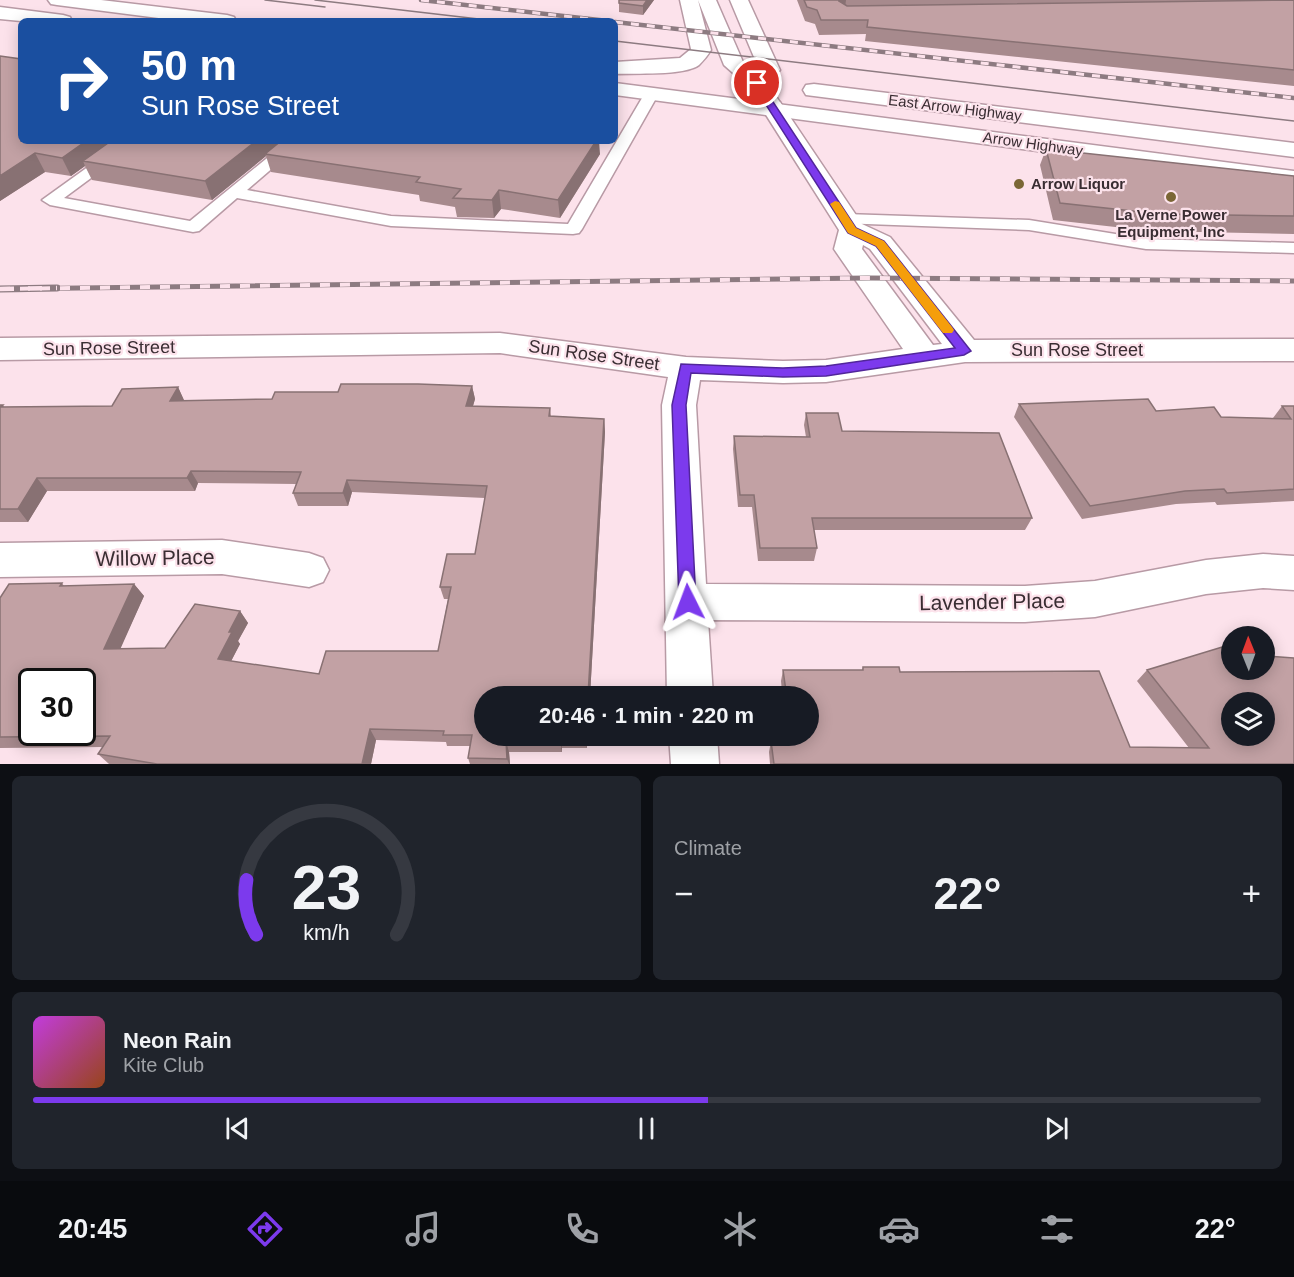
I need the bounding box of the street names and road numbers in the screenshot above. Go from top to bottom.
street label: East Arrow Highway [887,91,1023,124]
street label: Arrow Highway [982,128,1085,159]
street label: Sun Rose Street [527,336,661,374]
street label: Sun Rose Street [43,337,175,359]
street label: Sun Rose Street [1011,340,1143,360]
street label: Willow Place [95,545,215,570]
street label: Lavender Place [919,589,1065,614]

